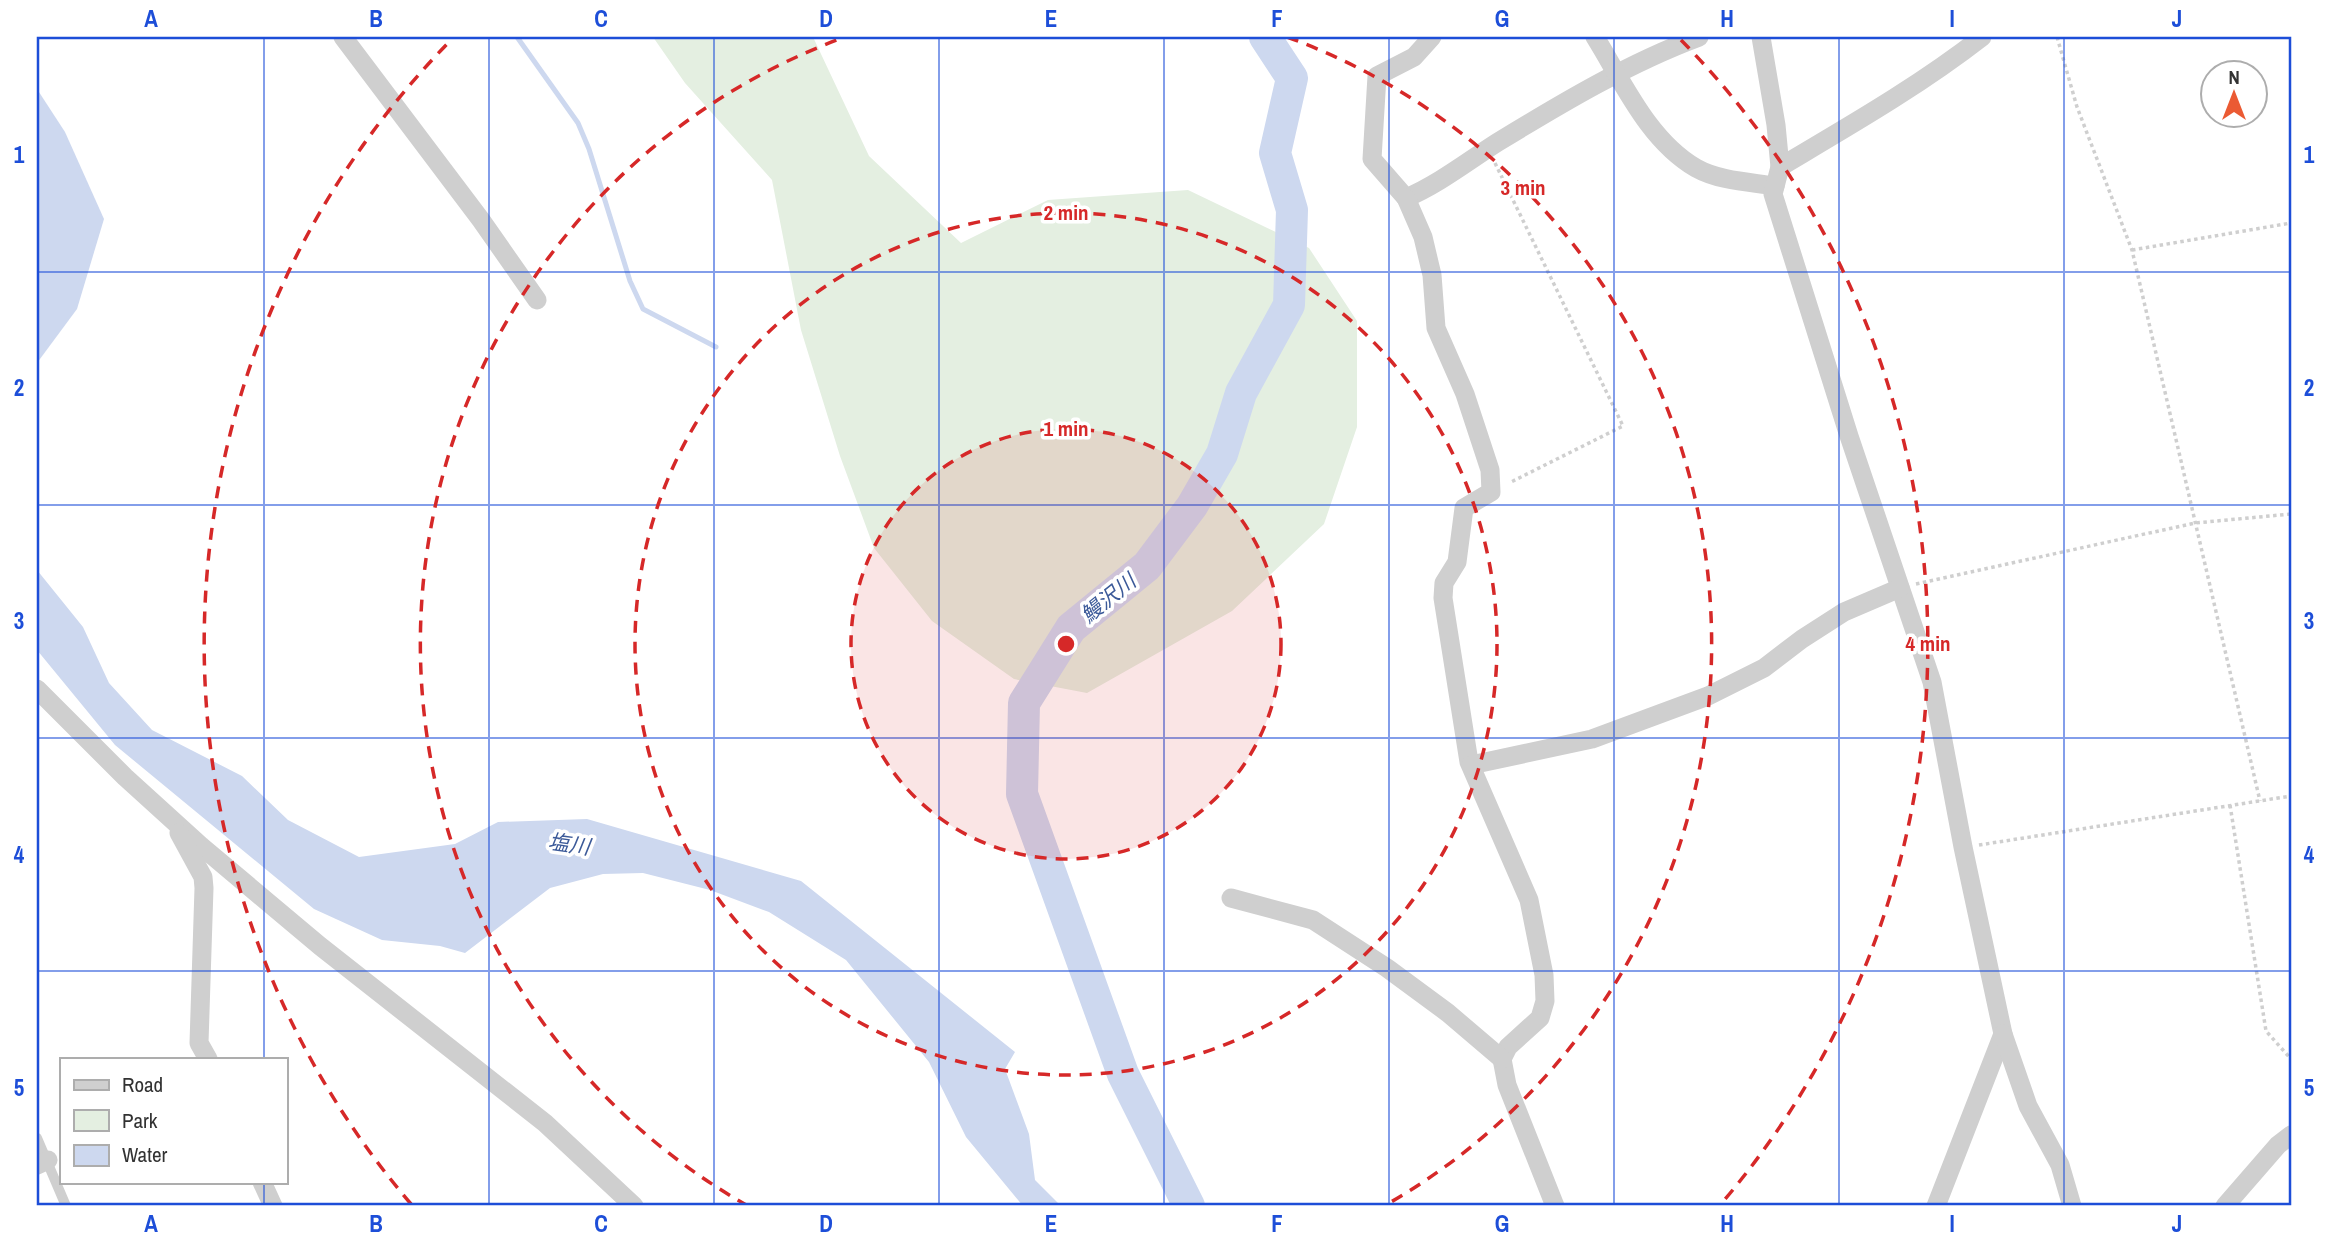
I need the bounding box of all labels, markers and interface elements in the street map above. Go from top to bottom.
text: A [144,3,158,34]
text: B [369,3,383,34]
text: C [594,3,608,34]
text: D [819,3,833,34]
text: E [1045,3,1057,34]
text: F [1271,3,1283,34]
text: G [1495,3,1509,34]
text: H [1720,3,1734,34]
text: I [1949,3,1955,34]
text: J [2172,3,2182,34]
north arrow [2198,60,2268,130]
text: N [2228,64,2240,90]
text: 1 [14,139,25,170]
text: 1 [2304,139,2315,170]
text: 3 min [1501,173,1545,202]
text: 2 min [1044,198,1088,227]
text: 2 [14,372,24,403]
text: 2 [2304,372,2314,403]
text: 1 min [1044,414,1088,443]
water label: 鰻沢川 [1074,566,1143,629]
text: 3 [14,605,24,636]
text: 3 [2304,605,2314,636]
text: 4 min [1906,629,1950,658]
centre of rings [1054,632,1078,656]
water label: 塩川 [546,827,594,862]
text: 4 [14,839,25,870]
text: 4 [2304,839,2315,870]
legend [60,1058,287,1184]
text: Road [122,1070,163,1099]
text: 5 [14,1072,24,1103]
text: 5 [2304,1072,2314,1103]
text: Park [122,1106,158,1135]
text: Water [122,1140,168,1169]
text: A [144,1208,158,1239]
text: B [369,1208,383,1239]
text: C [594,1208,608,1239]
text: D [819,1208,833,1239]
text: E [1045,1208,1057,1239]
text: F [1271,1208,1283,1239]
text: G [1495,1208,1509,1239]
text: H [1720,1208,1734,1239]
text: I [1949,1208,1955,1239]
text: J [2172,1208,2182,1239]

